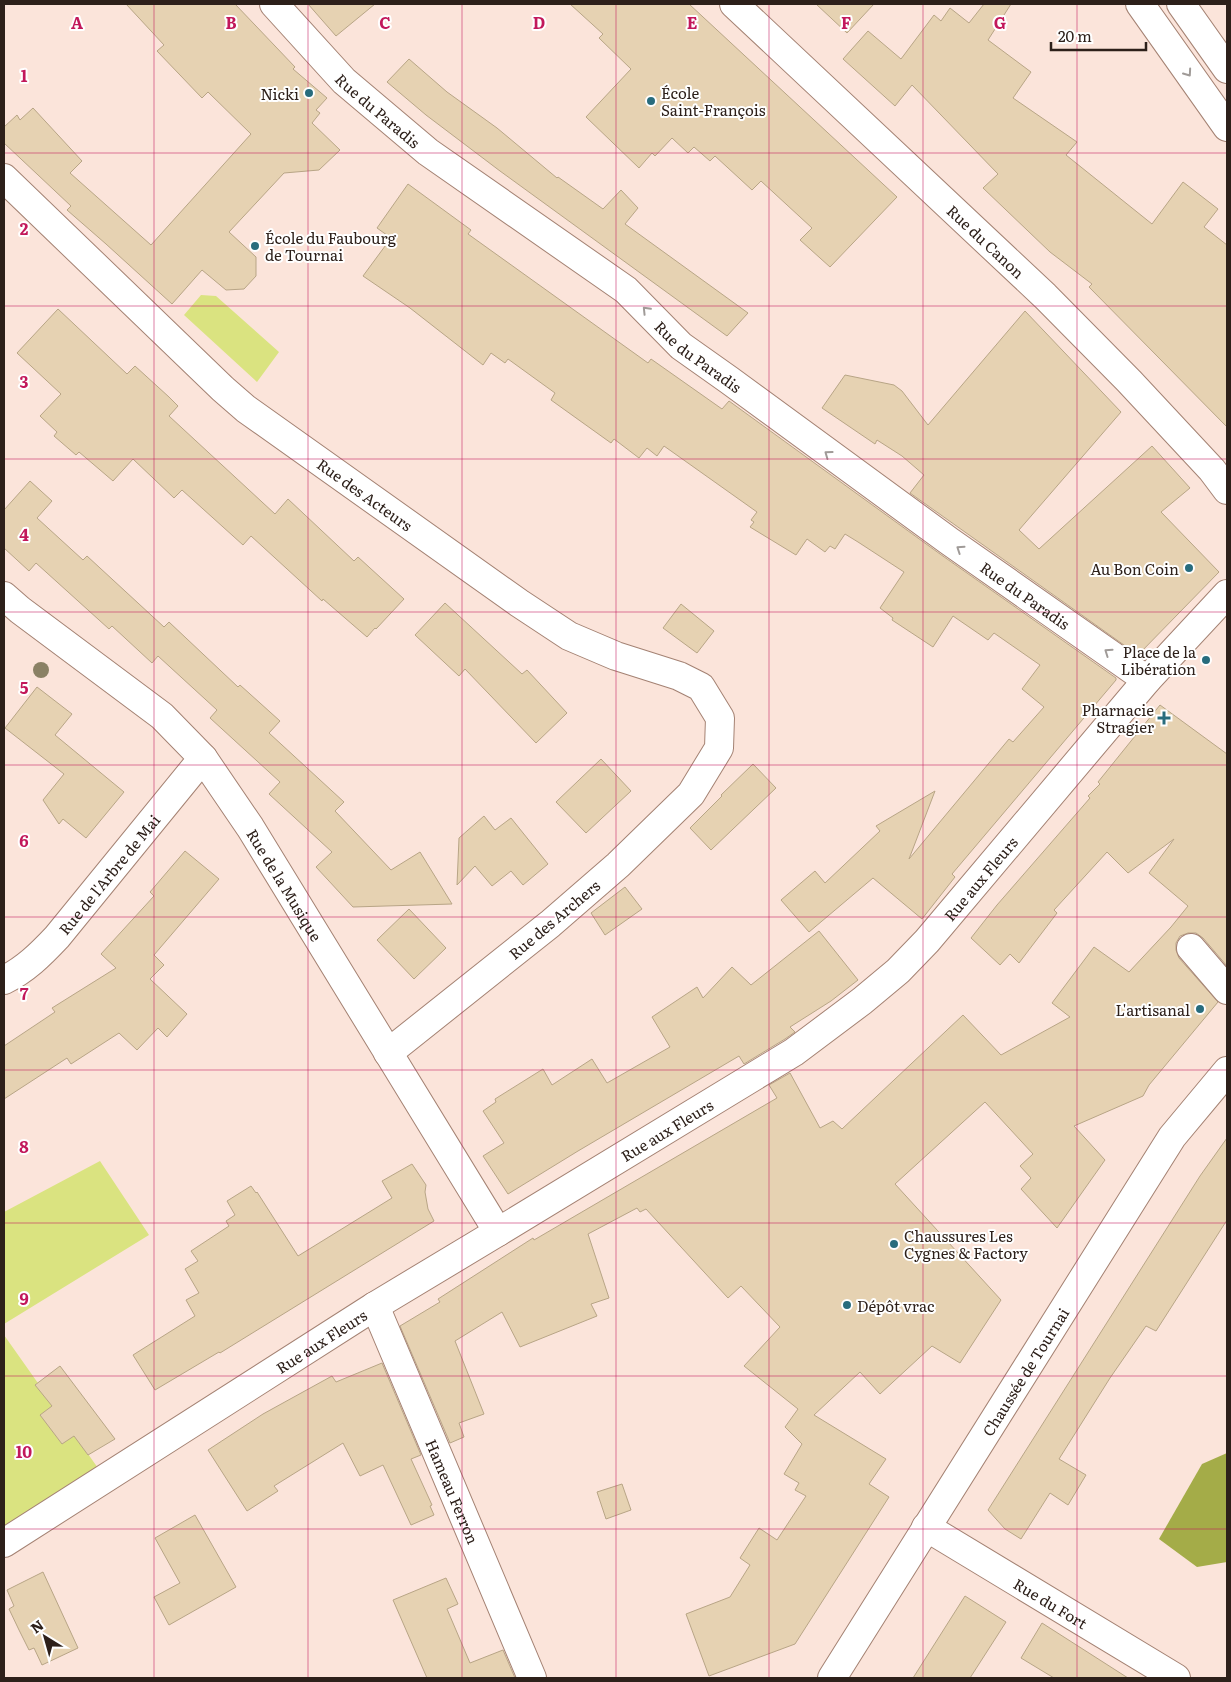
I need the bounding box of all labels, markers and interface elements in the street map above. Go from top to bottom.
text: A [71,10,83,34]
text: B [225,10,237,34]
text: C [379,10,391,34]
text: D [533,10,545,34]
text: E [687,10,698,34]
text: F [841,10,851,34]
text: G [994,10,1006,34]
scale bar [1051,20,1146,52]
text: 20 m [1058,24,1092,47]
text: 1 [21,63,28,87]
one-way arrow [1182,67,1191,76]
street label: Rue du Paradis [330,68,426,153]
place label: École Saint-François [661,81,766,121]
place label: Nicki [260,82,299,105]
marker: Nicki [303,87,315,99]
marker: École Saint-François [645,95,657,107]
street label: Rue du Canon [942,199,1030,283]
text: 2 [20,216,29,240]
place label: École du Faubourg de Tournai [265,226,397,266]
marker: École du Faubourg de Tournai [249,240,261,252]
one-way arrow [643,307,652,316]
street label: Rue du Paradis [650,315,747,398]
text: 3 [20,369,29,393]
one-way arrow [825,450,834,460]
street label: Rue des Acteurs [313,452,418,536]
text: 4 [19,522,29,546]
one-way arrow [956,546,966,555]
street label: Rue du Paradis [976,555,1075,635]
place label: Au Bon Coin [1090,557,1179,580]
marker: Au Bon Coin [1183,562,1195,574]
place label: Place de la Libération [1121,640,1197,680]
one-way arrow [1104,649,1113,658]
marker: Place de la Libération [1200,654,1212,666]
text: 5 [20,675,29,699]
place label: Pharnacie Stragier [1082,698,1154,738]
marker: Pharnacie Stragier [1158,712,1170,724]
street label: Rue de l'Arbre de Mai [52,809,165,939]
street label: Rue de la Musique [242,824,329,945]
text: 6 [19,828,29,852]
street label: Rue aux Fleurs [938,831,1023,925]
street label: Rue des Archers [503,874,605,964]
text: 7 [20,981,29,1005]
place label: L'artisanal [1115,998,1190,1021]
marker: L'artisanal [1194,1003,1206,1015]
street label: Rue aux Fleurs [616,1093,717,1166]
text: 8 [19,1134,29,1158]
place label: Chaussures Les Cygnes & Factory [904,1224,1028,1264]
marker: Chaussures Les Cygnes & Factory [888,1238,900,1250]
text: 9 [19,1286,29,1310]
place label: Dépôt vrac [857,1294,935,1317]
marker: Dépôt vrac [841,1299,853,1311]
street label: Rue aux Fleurs [271,1303,371,1378]
street label: Chaussée de Tournai [976,1303,1074,1440]
street label: Hameau Ferron [421,1435,486,1547]
text: 10 [16,1439,32,1463]
street label: Rue du Fort [1010,1571,1092,1634]
north arrow [20,1612,70,1662]
text: N [26,1614,47,1637]

